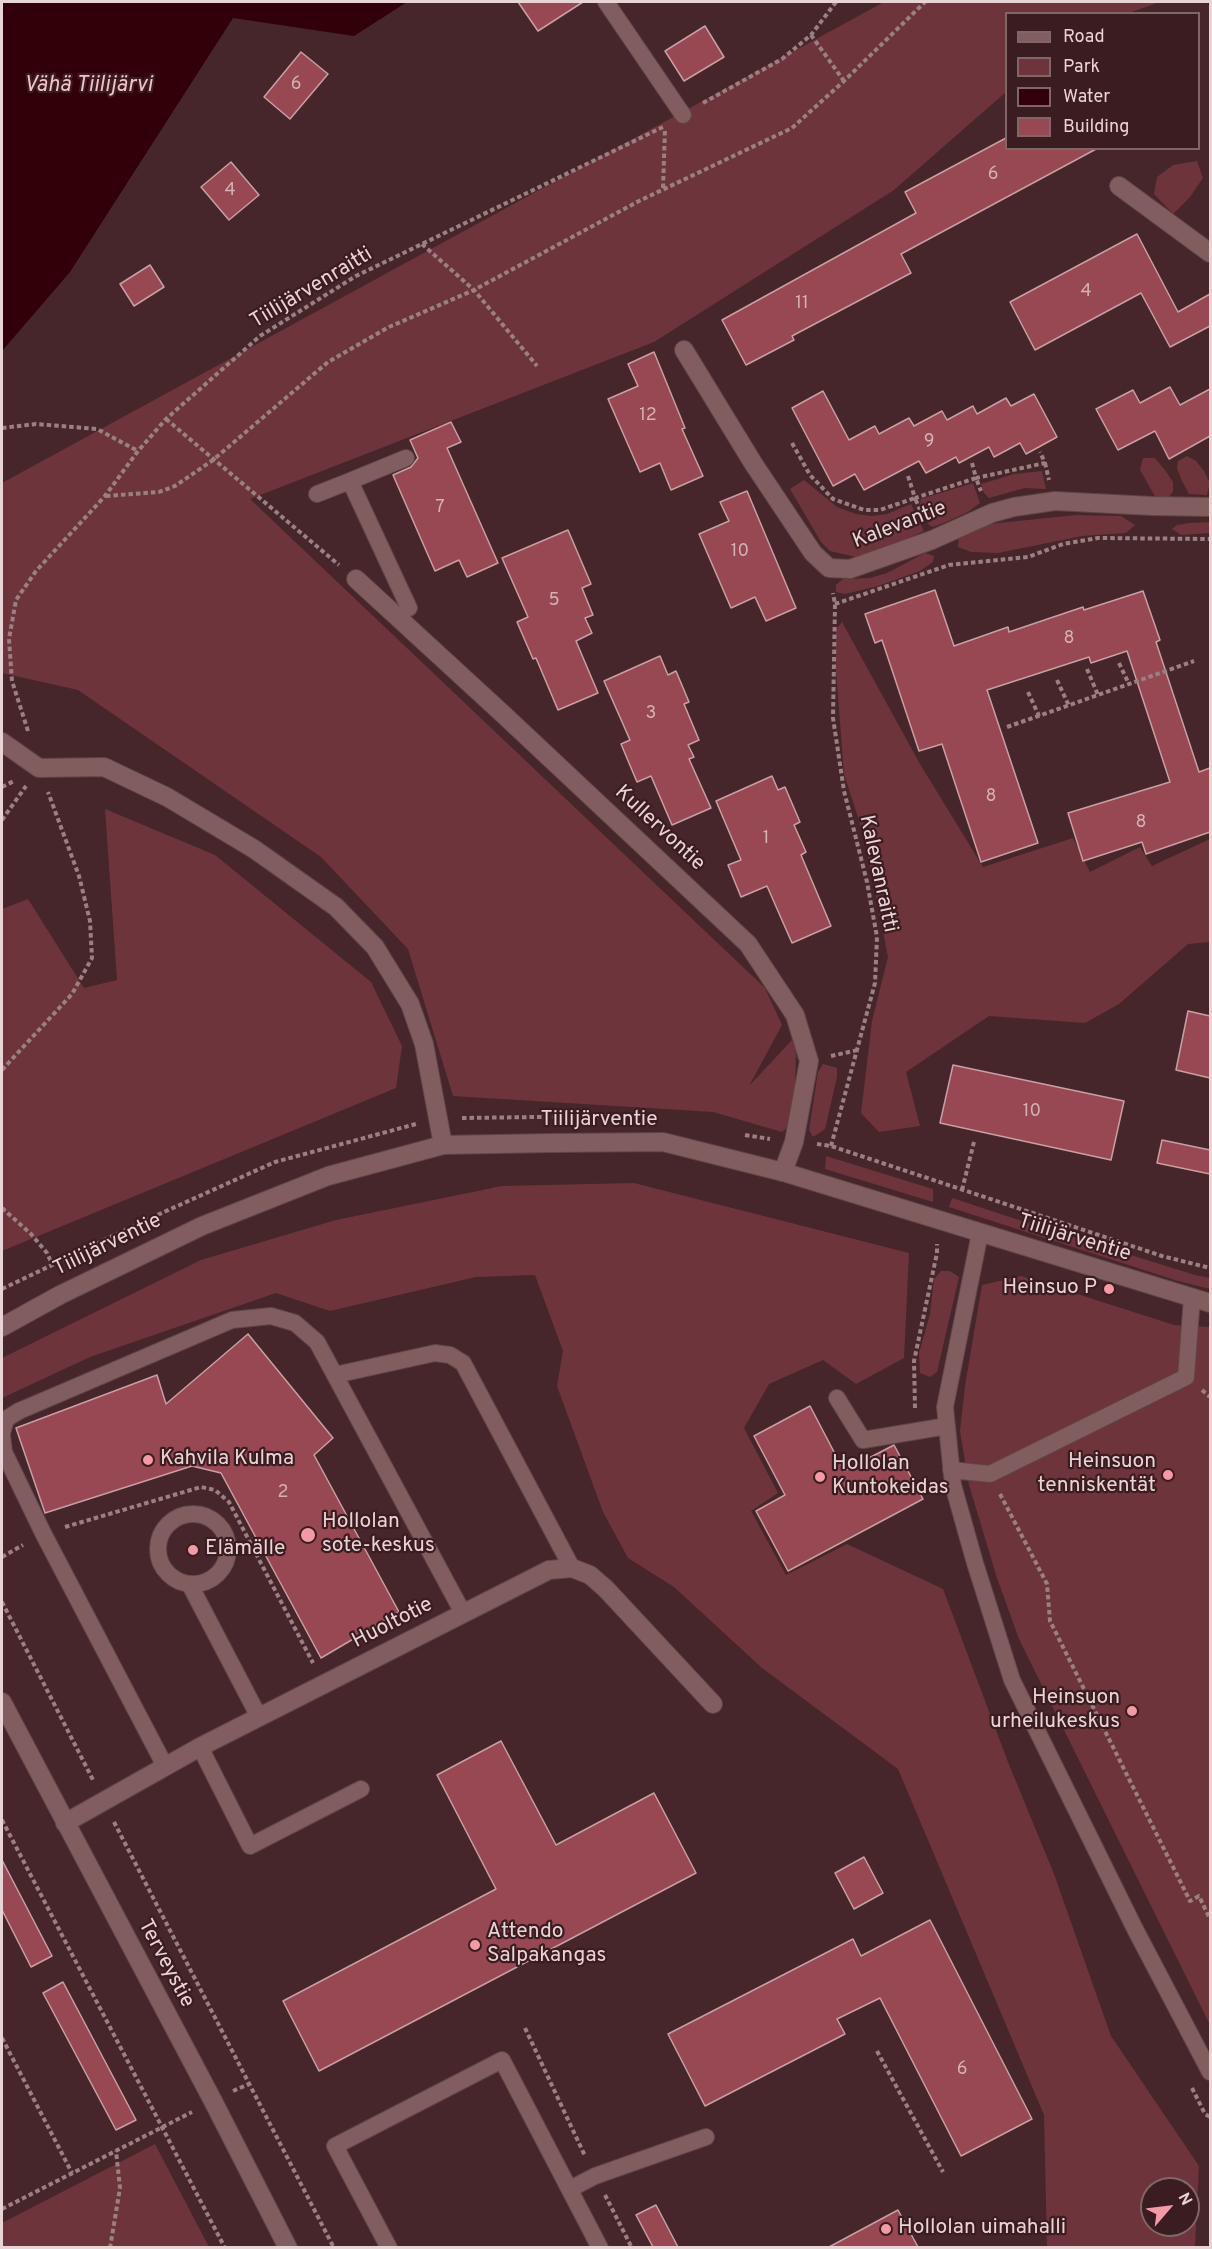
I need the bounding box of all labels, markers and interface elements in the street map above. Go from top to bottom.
legend [1005,12,1200,150]
text: Road [1063,26,1105,49]
text: Park [1063,56,1100,79]
water label: Vähä Tiilijärvi [24,74,152,100]
house number: 6 [291,74,301,96]
text: Water [1063,86,1110,109]
text: Building [1063,116,1129,139]
house number: 6 [988,164,998,186]
house number: 4 [224,180,236,202]
street label: Tiilijärvenraitti [246,243,378,335]
house number: 4 [1080,281,1092,303]
house number: 11 [795,293,809,315]
house number: 12 [639,405,657,427]
house number: 9 [924,431,934,453]
house number: 7 [435,497,445,519]
street label: Kalevantie [850,497,950,555]
house number: 10 [731,541,749,563]
house number: 5 [548,590,560,612]
house number: 8 [1064,628,1074,650]
house number: 3 [646,703,656,725]
street label: Kullervontie [609,781,709,877]
house number: 8 [986,786,996,808]
house number: 8 [1136,812,1146,834]
street label: Kalevanraitti [852,813,902,935]
house number: 1 [763,828,769,850]
house number: 10 [1023,1101,1041,1123]
street label: Tiilijärventie [541,1108,657,1134]
street label: Tiilijärventie [50,1209,166,1283]
street label: Tiilijärventie [1014,1210,1134,1268]
place label: Heinsuo P [1003,1276,1097,1302]
marker: Heinsuo P [1102,1282,1116,1296]
place label: Kahvila Kulma [160,1447,294,1473]
place label: Heinsuon tenniskentät [1037,1450,1156,1500]
place label: Hollolan Kuntokeidas [832,1452,949,1502]
marker: Kahvila Kulma [141,1453,155,1467]
marker: Heinsuon tenniskentät [1161,1468,1175,1482]
marker: Hollolan Kuntokeidas [813,1470,827,1484]
house number: 2 [277,1482,289,1504]
place label: Hollolan sote-keskus [322,1510,435,1560]
marker: Hollolan sote-keskus [299,1526,317,1544]
place label: Elämälle [205,1537,285,1563]
marker: Elämälle [186,1543,200,1557]
street label: Huoltotie [349,1593,437,1655]
place label: Heinsuon urheilukeskus [990,1686,1120,1736]
marker: Heinsuon urheilukeskus [1125,1704,1139,1718]
street label: Terveystie [131,1916,199,2012]
place label: Attendo Salpakangas [487,1920,606,1970]
marker: Attendo Salpakangas [468,1938,482,1952]
house number: 6 [957,2059,967,2081]
north arrow [1140,2177,1200,2237]
text: N [1173,2190,1196,2209]
place label: Hollolan uimahalli [898,2216,1066,2242]
marker: Hollolan uimahalli [879,2222,893,2236]

